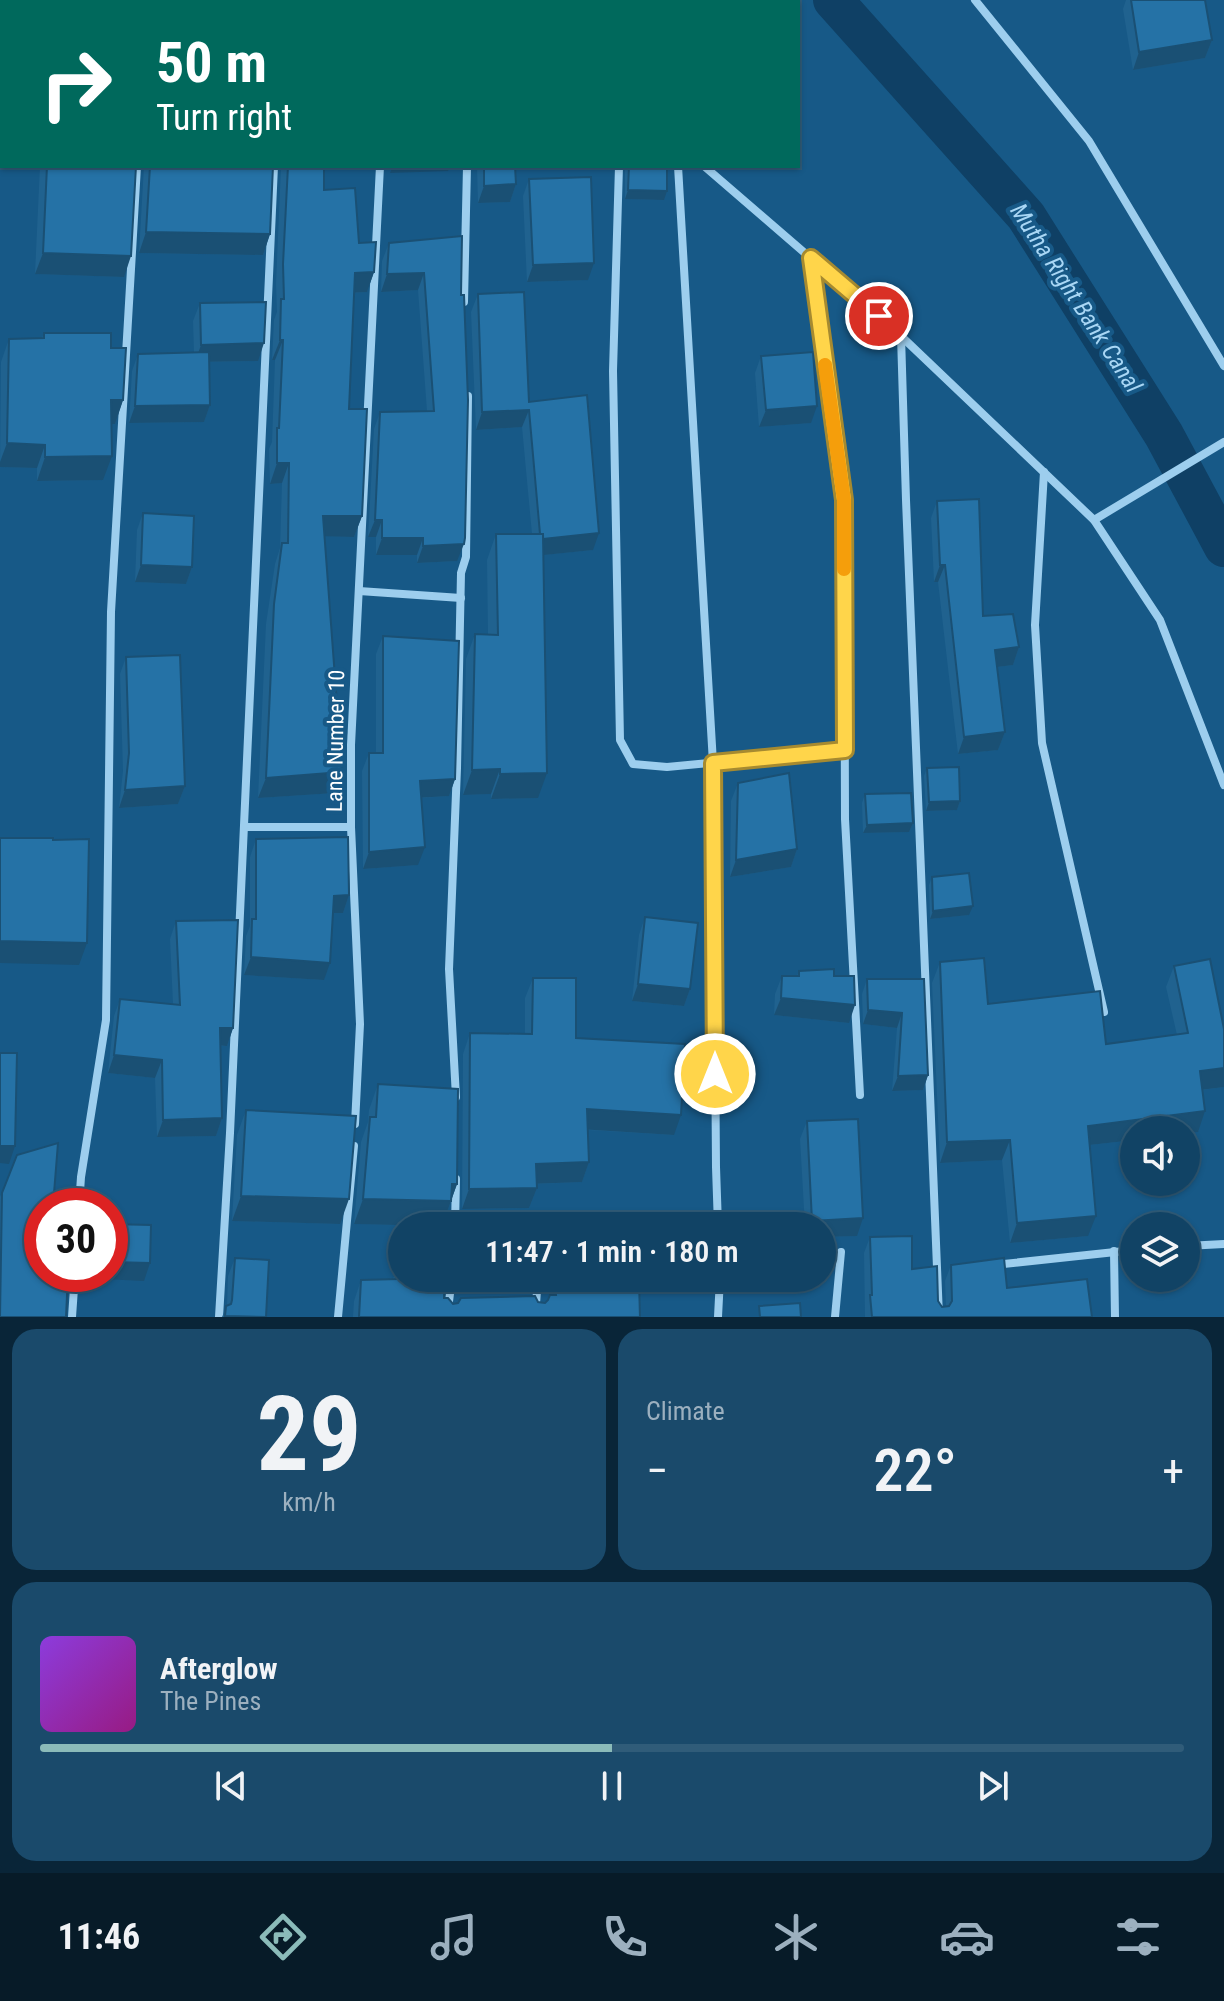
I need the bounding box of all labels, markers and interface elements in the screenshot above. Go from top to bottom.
text: 50 m [156,30,267,96]
icon: right [24,32,128,136]
text: Turn right [156,97,292,139]
water label: Mutha Right Bank Canal [1004,198,1148,398]
pin [845,282,913,350]
icon: arrive [857,294,901,338]
street label: Lane Number 10 [322,670,349,812]
position arrow [673,1032,757,1116]
map controls [1120,1116,1200,1292]
button: sound [1120,1116,1200,1196]
speed limit sign: 30 [24,1188,128,1292]
button: layers [1120,1212,1200,1292]
text: 11:47 · 1 min · 180 m [485,1234,739,1269]
text: 29 [256,1374,362,1495]
text: Climate [646,1396,725,1426]
text: 22° [873,1435,957,1506]
text: − [646,1445,668,1497]
text: + [1162,1445,1184,1497]
text: km/h [282,1487,336,1517]
text: Afterglow [160,1651,278,1686]
text: The Pines [160,1686,261,1716]
icon: previous [209,1764,253,1808]
icon: pause [590,1764,634,1808]
icon: next [971,1764,1015,1808]
icon: directions [255,1909,311,1965]
icon: music [426,1909,482,1965]
icon: phone [597,1909,653,1965]
icon: climate [768,1909,824,1965]
icon: car [939,1909,995,1965]
icon: filters [1110,1909,1166,1965]
text: 11:46 [58,1916,140,1958]

